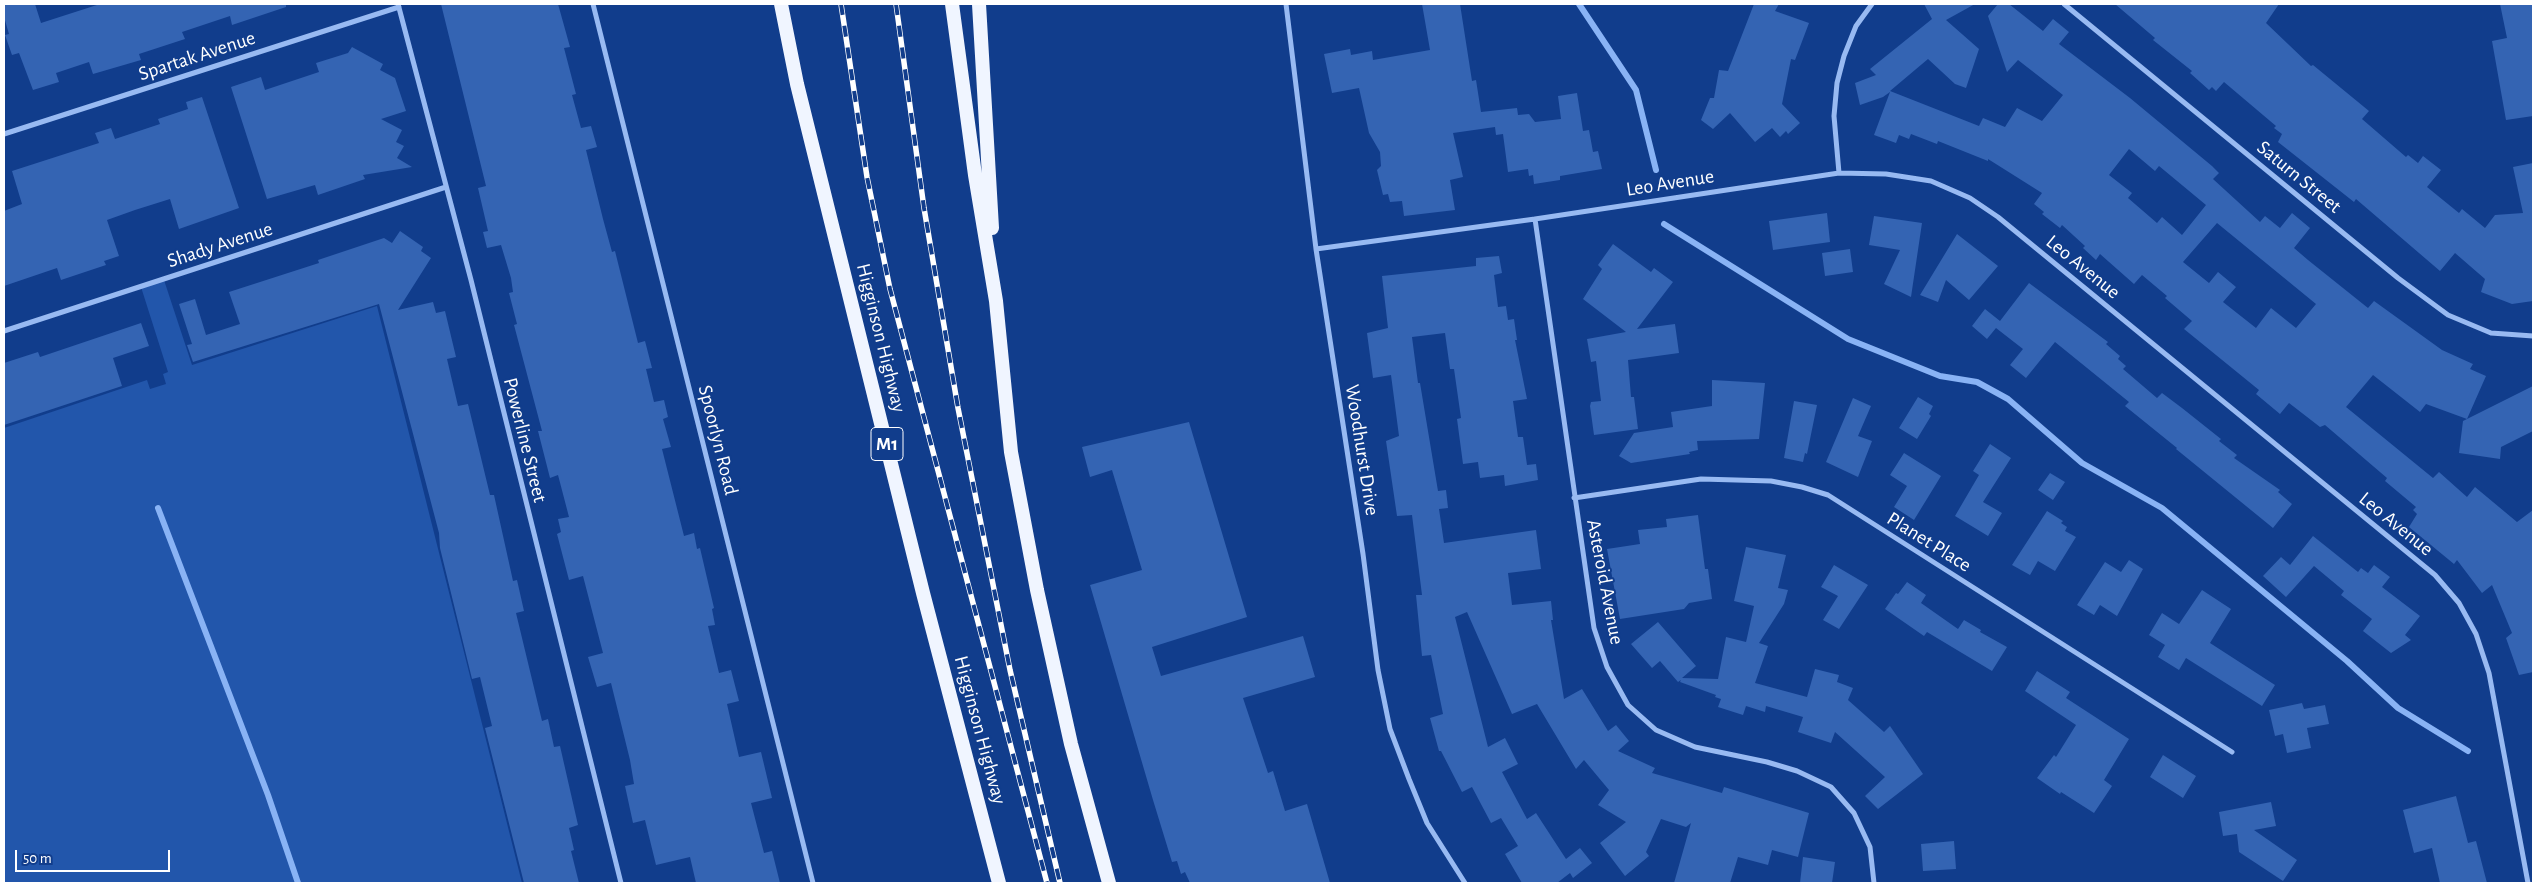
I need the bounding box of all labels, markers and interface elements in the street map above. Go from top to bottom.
street label: Spartak Avenue [136,26,258,86]
street label: Saturn Street [2252,136,2346,218]
street label: Leo Avenue [1624,164,1716,202]
street label: Shady Avenue [164,217,276,273]
street label: Leo Avenue [2041,230,2125,304]
street label: Higginson Highway [851,261,911,415]
street label: Powerline Street [498,375,552,505]
street label: Spoorlyn Road [693,383,743,497]
street label: Woodhurst Drive [1340,383,1384,517]
road number: M1 [871,428,903,460]
street label: Leo Avenue [2354,487,2438,561]
street label: Planet Place [1882,507,1976,577]
street label: Asteroid Avenue [1581,517,1629,647]
street label: Higginson Highway [949,653,1011,807]
scale bar [18,840,172,872]
text: 50 m [23,851,52,866]

